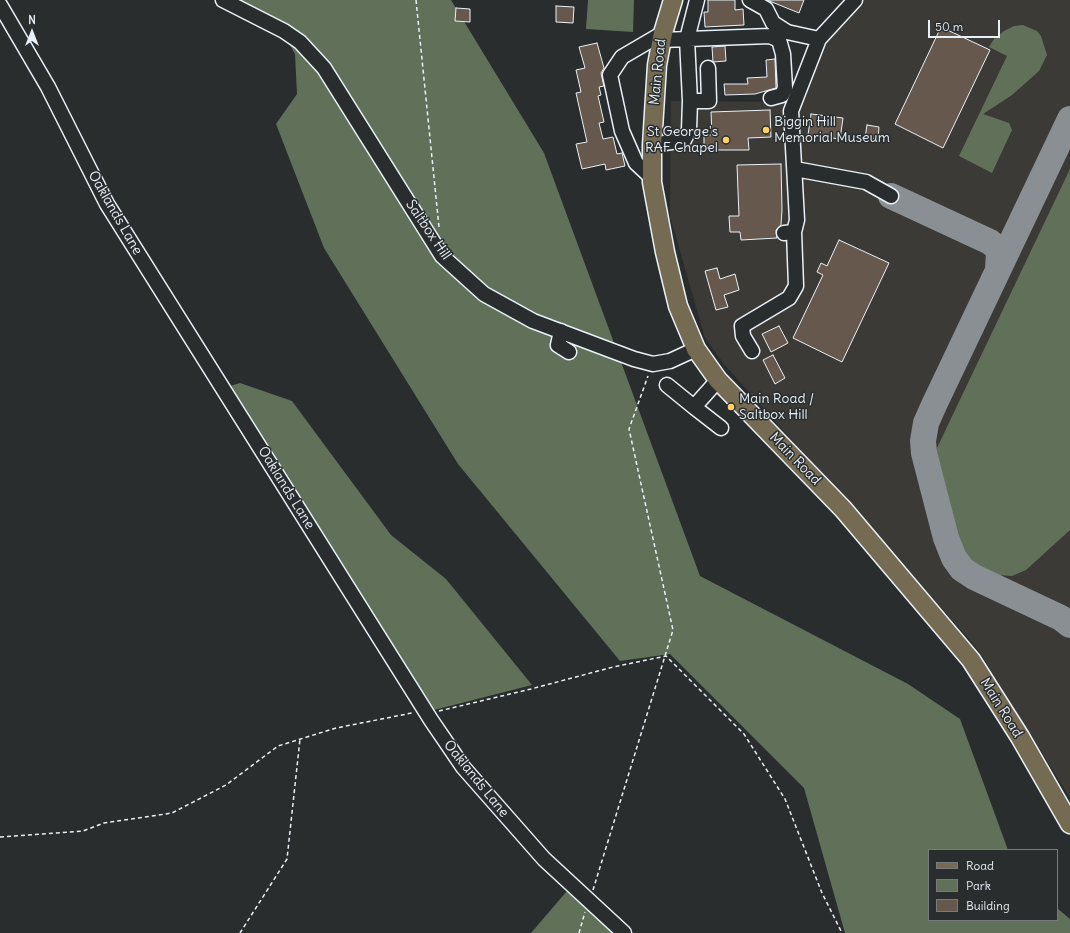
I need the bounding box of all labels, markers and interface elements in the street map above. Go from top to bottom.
north arrow [12,12,52,52]
scale bar [930,12,1002,38]
text: N [28,13,36,27]
text: 50 m [935,19,963,34]
street label: Main Road [646,38,670,106]
place label: Biggin Hill Memorial Museum [774,114,890,146]
place label: St George's RAF Chapel [645,124,718,156]
marker: Biggin Hill Memorial Museum [761,125,771,135]
marker: St George's RAF Chapel [721,135,731,145]
street label: Oaklands Lane [84,168,146,258]
street label: Saltbox Hill [402,197,454,263]
place label: Main Road / Saltbox Hill [739,391,814,424]
marker: Main Road / Saltbox Hill [726,402,736,412]
street label: Main Road [766,429,824,489]
street label: Oaklands Lane [254,444,318,532]
street label: Main Road [976,675,1026,741]
street label: Oaklands Lane [440,737,512,821]
legend [928,849,1058,921]
text: Road [966,858,994,873]
text: Park [966,878,991,893]
text: Building [966,898,1010,913]

